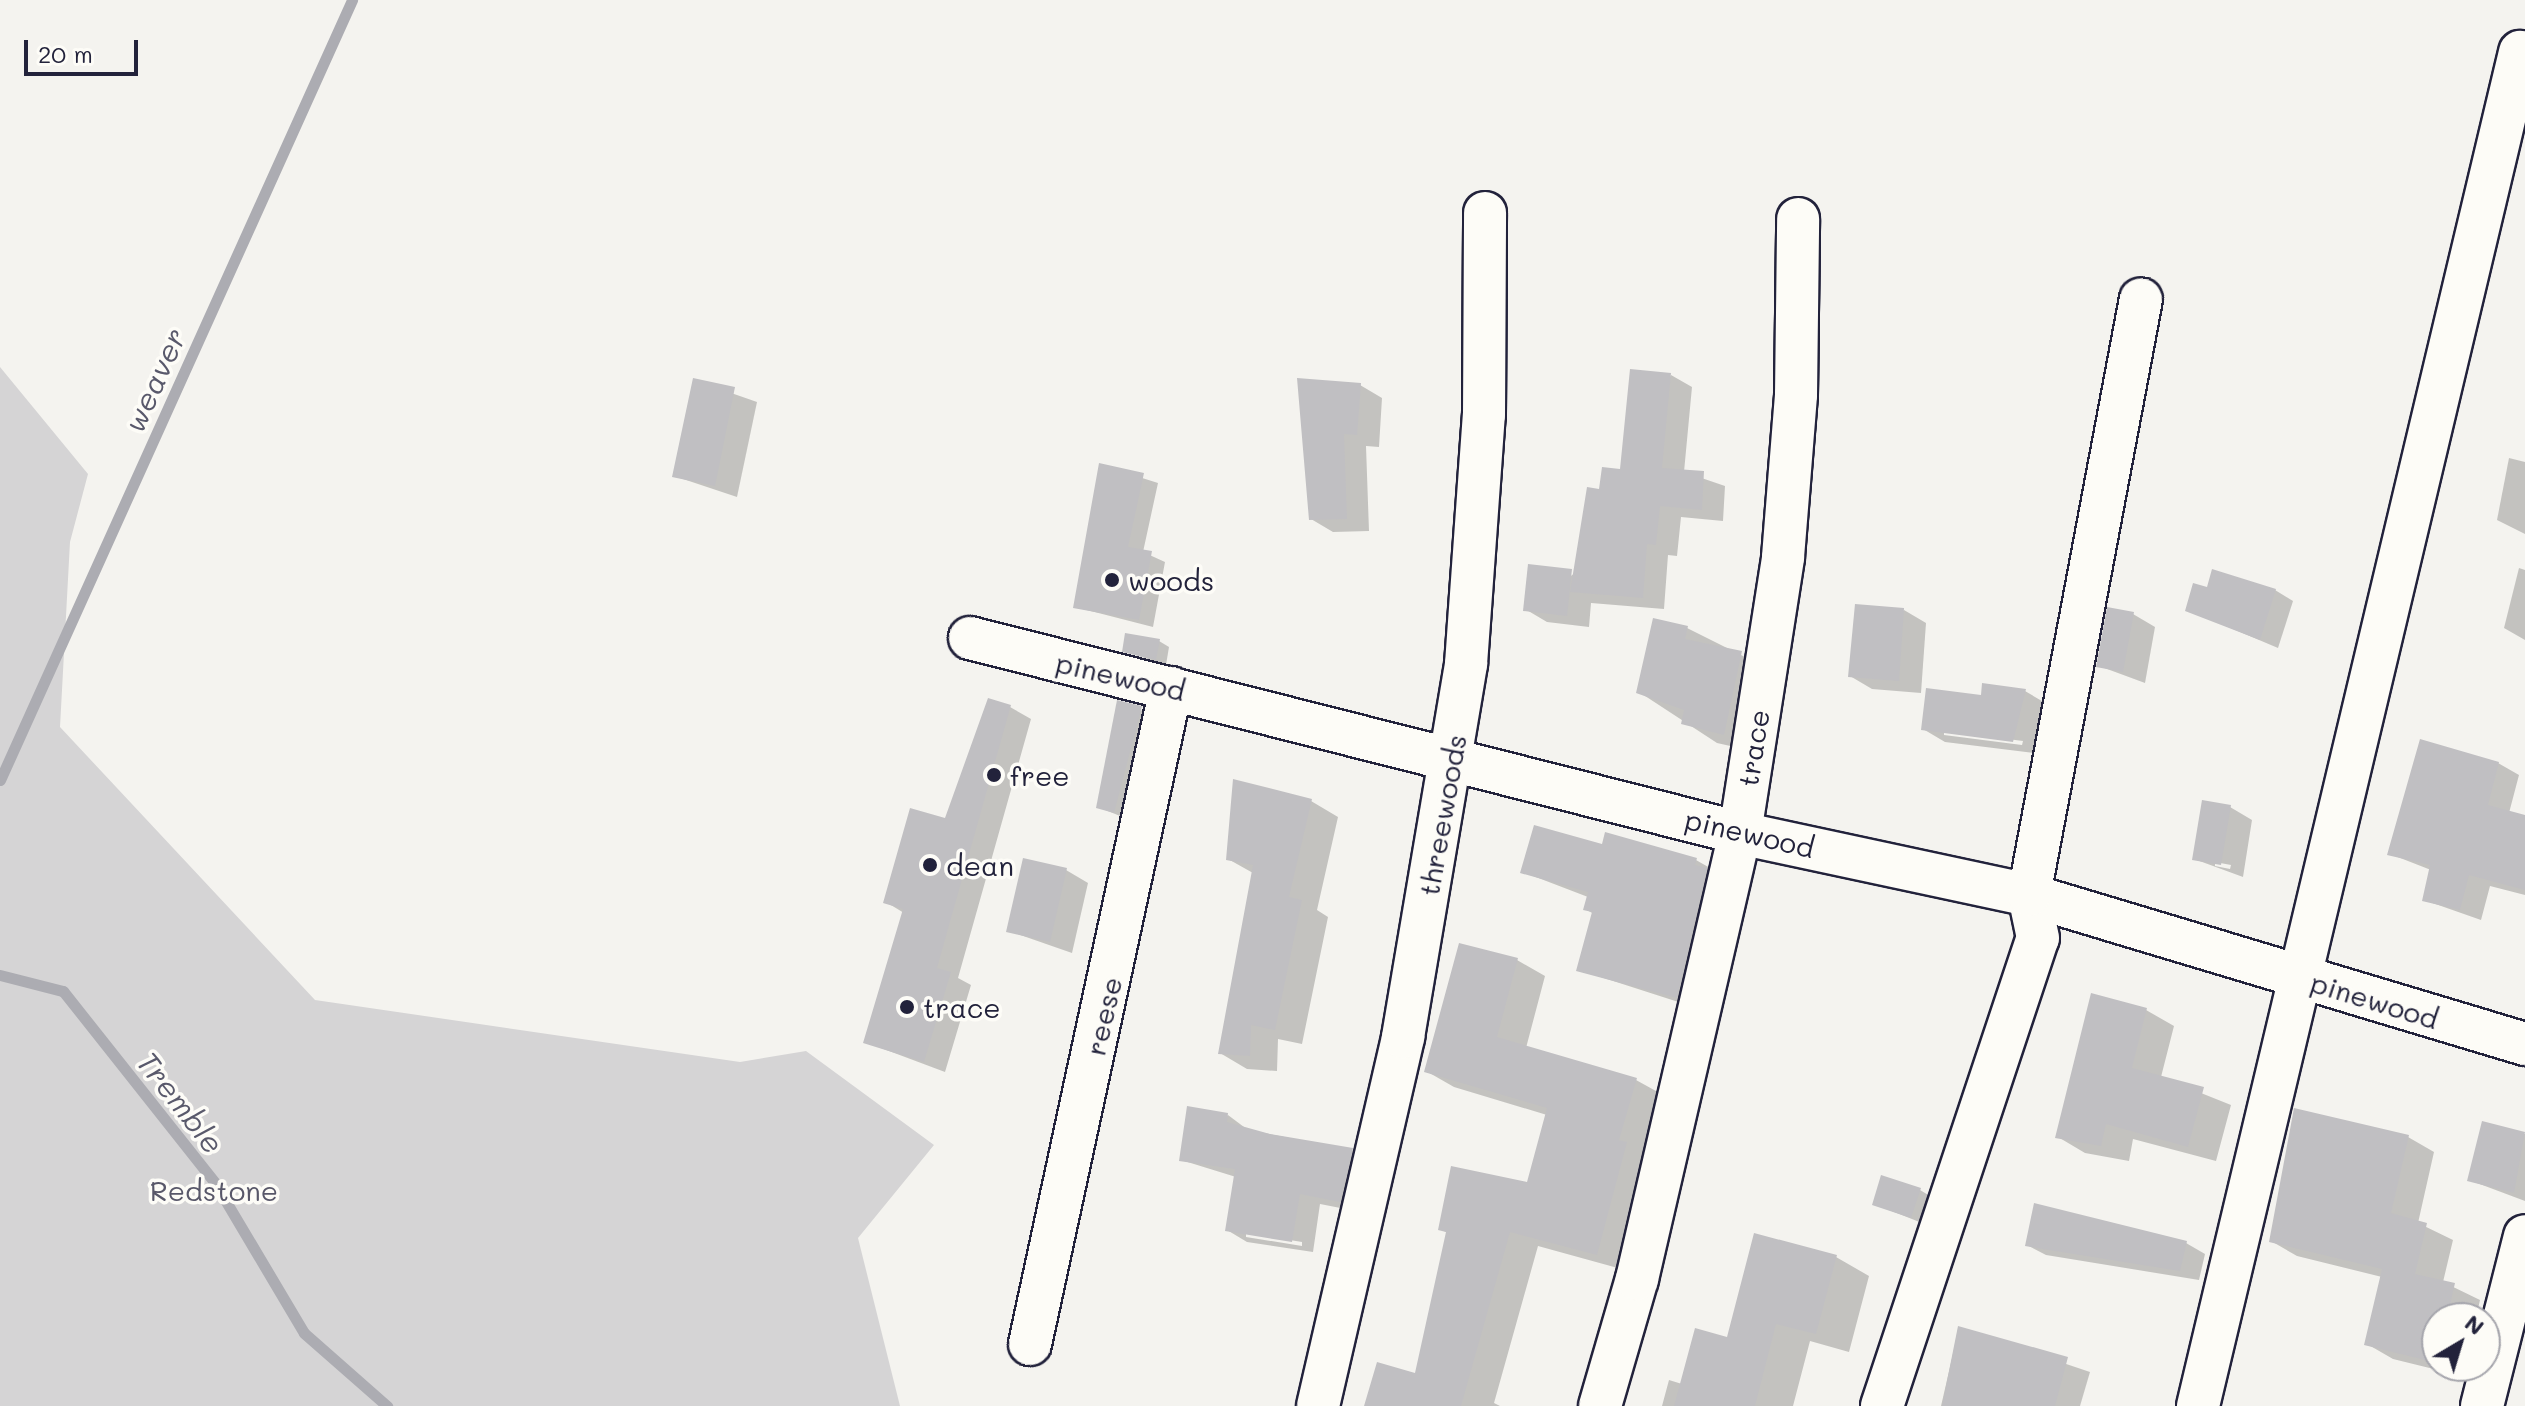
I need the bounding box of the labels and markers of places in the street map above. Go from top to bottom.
place label: woods [1128,563,1214,597]
marker: woods [1103,571,1121,589]
place label: free [1010,758,1070,792]
marker: free [985,766,1003,784]
place label: dean [946,848,1014,882]
marker: dean [921,856,939,874]
place label: trace [923,990,1001,1024]
marker: trace [898,998,916,1016]

